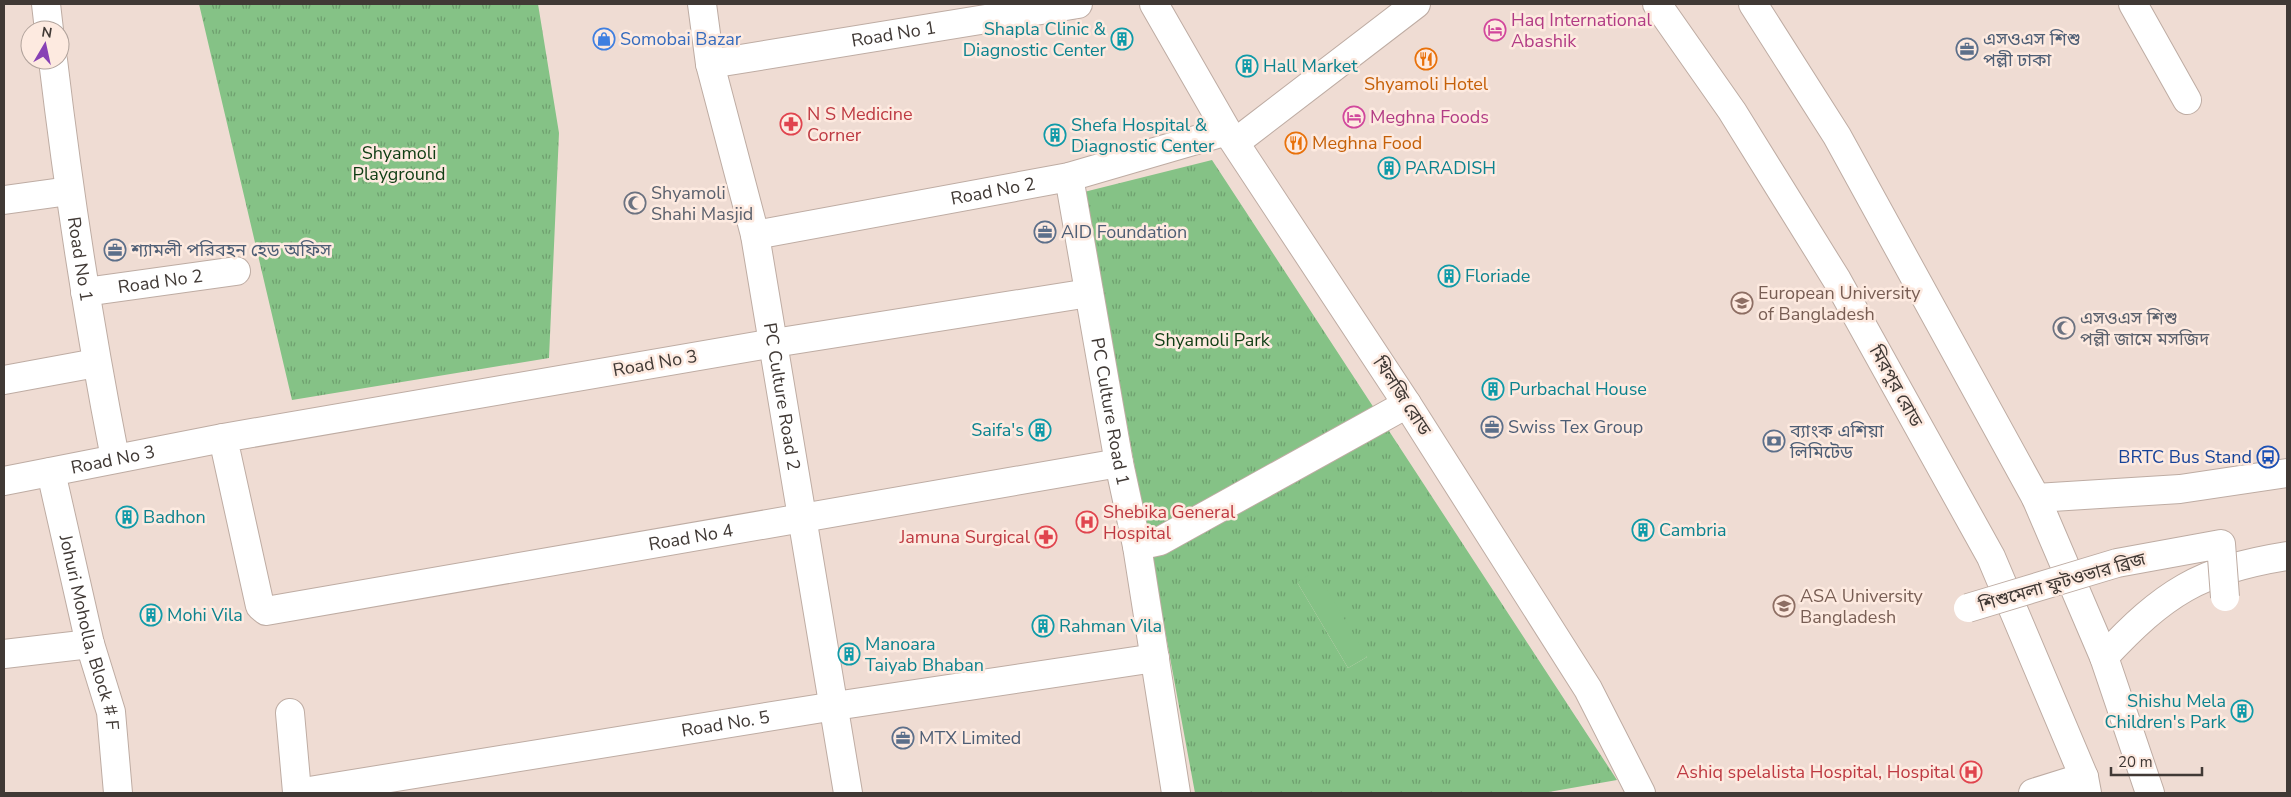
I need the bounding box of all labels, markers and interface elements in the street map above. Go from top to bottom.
place label: Haq International Abashik [1511,8,1652,53]
street label: Road No 1 [850,15,938,53]
place label: Shapla Clinic & Diagnostic Center [963,17,1107,62]
hotel icon: Haq International Abashik [1483,18,1507,42]
north arrow [20,20,70,70]
text: N [40,22,54,43]
shop icon: Somobai Bazar [592,27,616,51]
place label: Somobai Bazar [620,27,742,51]
building icon: Shapla Clinic & Diagnostic Center [1110,27,1134,51]
place label: এসওএস শিশু পল্লী ঢাকা [1983,27,2080,72]
office icon: এসওএস শিশু পল্লী ঢাকা [1955,37,1979,61]
restaurant icon: Shyamoli Hotel [1414,47,1438,71]
building icon: Hall Market [1235,54,1259,78]
place label: Hall Market [1263,54,1358,78]
place label: Shyamoli Hotel [1364,72,1489,96]
place label: N S Medicine Corner [807,102,913,147]
hotel icon: Meghna Foods [1342,105,1366,129]
place label: Meghna Foods [1370,105,1489,129]
pharmacy icon: N S Medicine Corner [779,112,803,136]
place label: Shefa Hospital & Diagnostic Center [1071,113,1215,158]
building icon: Shefa Hospital & Diagnostic Center [1043,123,1067,147]
restaurant icon: Meghna Food [1284,131,1308,155]
place label: Meghna Food [1312,131,1422,155]
park label: Shyamoli Playground [353,141,446,186]
building icon: PARADISH [1377,156,1401,180]
place label: PARADISH [1405,156,1496,180]
street label: Road No 2 [949,171,1037,211]
place label: Shyamoli Shahi Masjid [651,181,753,226]
mosque icon: Shyamoli Shahi Masjid [623,191,647,215]
street label: Road No 1 [62,215,99,303]
office icon: AID Foundation [1033,220,1057,244]
place label: AID Foundation [1061,220,1187,244]
office icon: শ্যামলী পরিবহন হেড অফিস [103,238,127,262]
place label: শ্যামলী পরিবহন হেড অফিস [130,238,332,262]
street label: Road No 2 [116,264,204,299]
building icon: Floriade [1437,264,1461,288]
place label: Floriade [1465,264,1530,288]
place label: European University of Bangladesh [1758,281,1921,326]
school or university icon: European University of Bangladesh [1730,291,1754,315]
place label: এসওএস শিশু পল্লী জামে মসজিদ [2080,306,2210,351]
mosque icon: এসওএস শিশু পল্লী জামে মসজিদ [2052,316,2076,340]
street label: PC Culture Road 2 [758,321,806,472]
park label: Shyamoli Park [1154,328,1271,352]
street label: PC Culture Road 1 [1085,336,1135,487]
street label: মিরপুর রোড [1863,340,1928,431]
street label: Road No 3 [611,344,699,382]
street label: খিলজি রোড [1367,351,1437,440]
building icon: Purbachal House [1481,377,1505,401]
place label: Purbachal House [1509,377,1647,401]
office icon: Swiss Tex Group [1480,415,1504,439]
place label: Swiss Tex Group [1508,415,1643,439]
place label: Saifa's [971,418,1024,442]
building icon: Saifa's [1028,418,1052,442]
place label: ব্যাংক এশিয়া লিমিটেড [1789,419,1884,464]
bank icon: ব্যাংক এশিয়া লিমিটেড [1762,429,1786,453]
street label: Road No 3 [69,440,157,480]
place label: BRTC Bus Stand [2118,445,2252,469]
bus stop icon: BRTC Bus Stand [2256,445,2280,469]
place label: Shebika General Hospital [1103,500,1236,545]
building icon: Badhon [115,505,139,529]
place label: Badhon [143,505,206,529]
hospital icon: Shebika General Hospital [1075,510,1099,534]
street label: Road No 4 [647,518,735,556]
building icon: Cambria [1631,518,1655,542]
place label: Cambria [1659,518,1726,542]
place label: Jamuna Surgical [898,525,1031,549]
pharmacy icon: Jamuna Surgical [1034,525,1058,549]
street label: Johuri Moholla, Block # F [53,531,125,731]
street label: শিশুমেলা ফুটওভার ব্রিজ [1975,547,2149,618]
place label: ASA University Bangladesh [1800,584,1924,629]
school or university icon: ASA University Bangladesh [1772,594,1796,618]
building icon: Mohi Vila [139,603,163,627]
place label: Mohi Vila [167,603,243,627]
building icon: Rahman Vila [1031,614,1055,638]
place label: Rahman Vila [1059,614,1162,638]
place label: Manoara Taiyab Bhaban [865,632,984,677]
building icon: Manoara Taiyab Bhaban [837,642,861,666]
place label: Shishu Mela Children's Park [2104,689,2227,734]
building icon: Shishu Mela Children's Park [2230,699,2254,723]
street label: Road No. 5 [680,705,771,743]
office icon: MTX Limited [891,726,915,750]
place label: MTX Limited [919,726,1021,750]
scale bar [2111,744,2202,776]
text: 20 m [2118,752,2153,772]
place label: Ashiq spelalista Hospital, Hospital [1676,760,1956,784]
hospital icon: Ashiq spelalista Hospital, Hospital [1959,760,1983,784]

